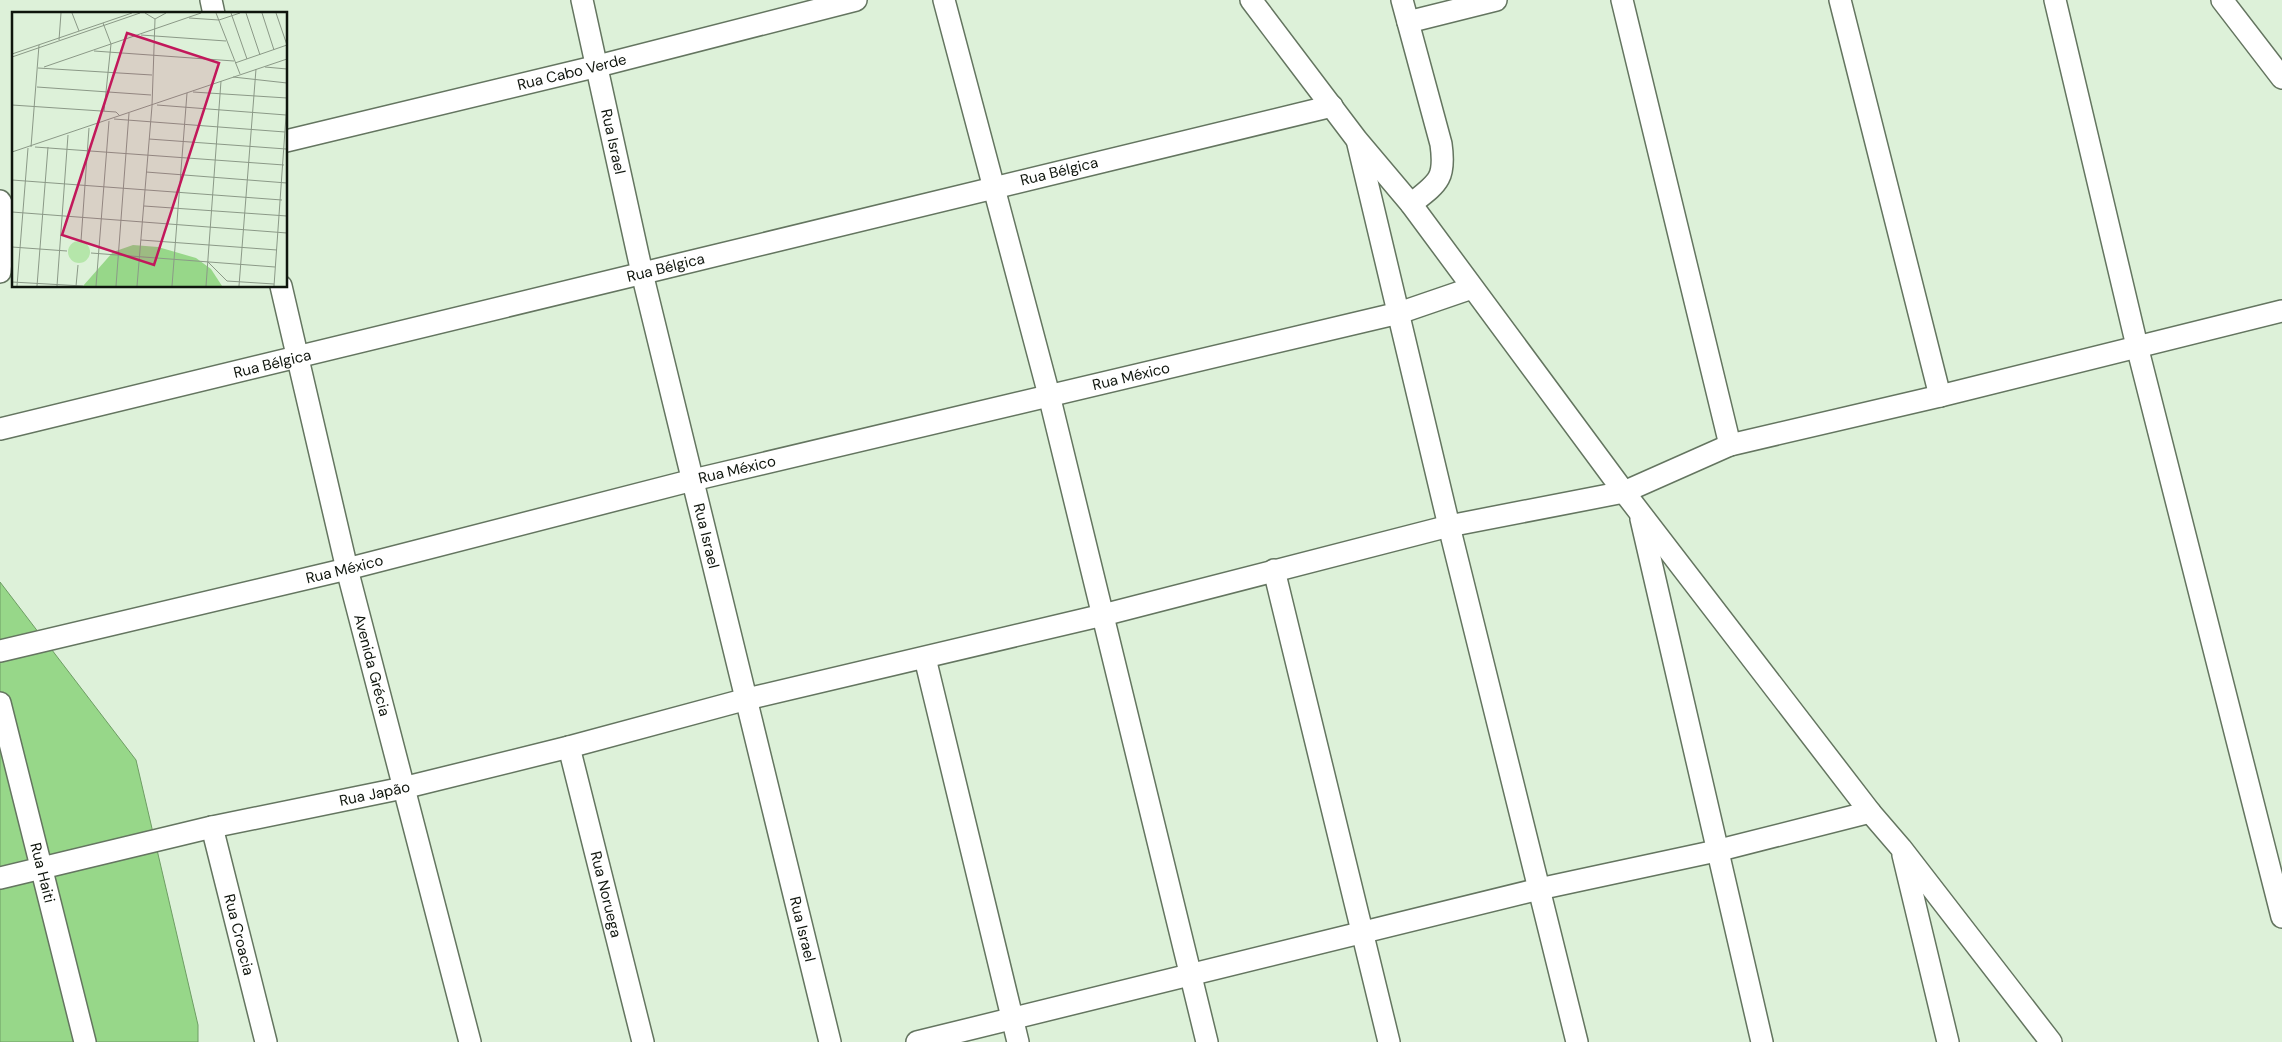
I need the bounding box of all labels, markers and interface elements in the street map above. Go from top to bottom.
inset map [12,12,288,288]
street label: Rua Cabo Verde [515,49,629,95]
street label: Rua Israel [596,107,630,176]
street label: Rua Bélgica [1018,152,1100,190]
street label: Rua Bélgica [625,248,707,287]
street label: Rua Bélgica [231,345,313,383]
street label: Rua México [1090,358,1172,395]
street label: Rua México [696,451,778,488]
street label: Rua Israel [689,501,724,570]
street label: Rua México [304,550,385,588]
street label: Avenida Grécia [349,612,395,718]
street label: Rua Japão [337,777,412,811]
street label: Rua Haiti [25,841,60,905]
street label: Rua Noruega [586,849,626,940]
street label: Rua Croacia [219,892,259,977]
street label: Rua Israel [785,895,820,964]

